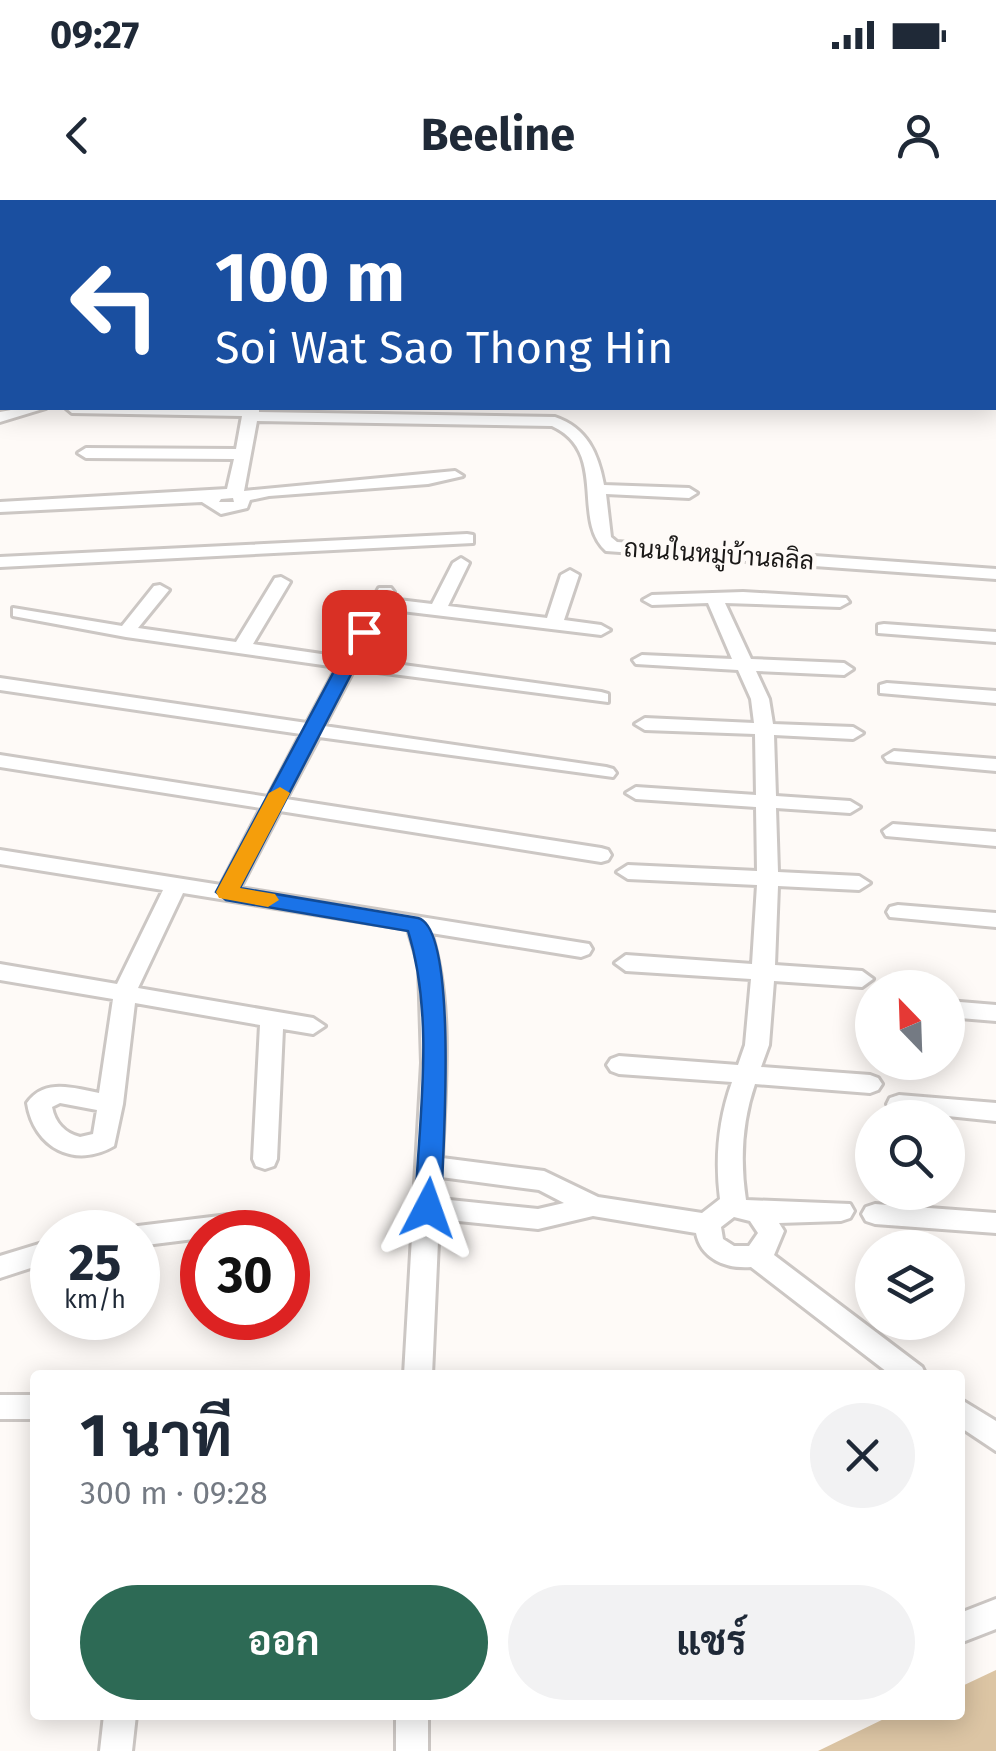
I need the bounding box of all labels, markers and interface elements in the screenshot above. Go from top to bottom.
text: 09:27 [50,12,139,58]
icon: back [50,108,105,163]
text: Beeline [421,108,575,162]
icon: person [891,108,946,163]
text: 100 m [215,236,405,320]
icon: left [50,240,180,370]
text: Soi Wat Sao Thong Hin [215,321,673,375]
street label: ถนนในหมู่บ้านลลิล [623,531,815,579]
pin [322,590,407,675]
icon: arrive [337,605,392,660]
north arrow [855,970,965,1080]
map controls [855,970,965,1340]
button: search [855,1100,965,1210]
position arrow [376,1156,480,1260]
speed limit sign: 30 [180,1210,310,1340]
button: layers [855,1230,965,1340]
text: 25 [69,1233,121,1293]
text: km/h [64,1285,126,1315]
text: 1 นาที [80,1400,232,1472]
button: close [810,1403,915,1508]
text: 300 m · 09:28 [80,1474,268,1512]
button: ออก [80,1585,488,1700]
button: แชร์ [508,1585,915,1700]

